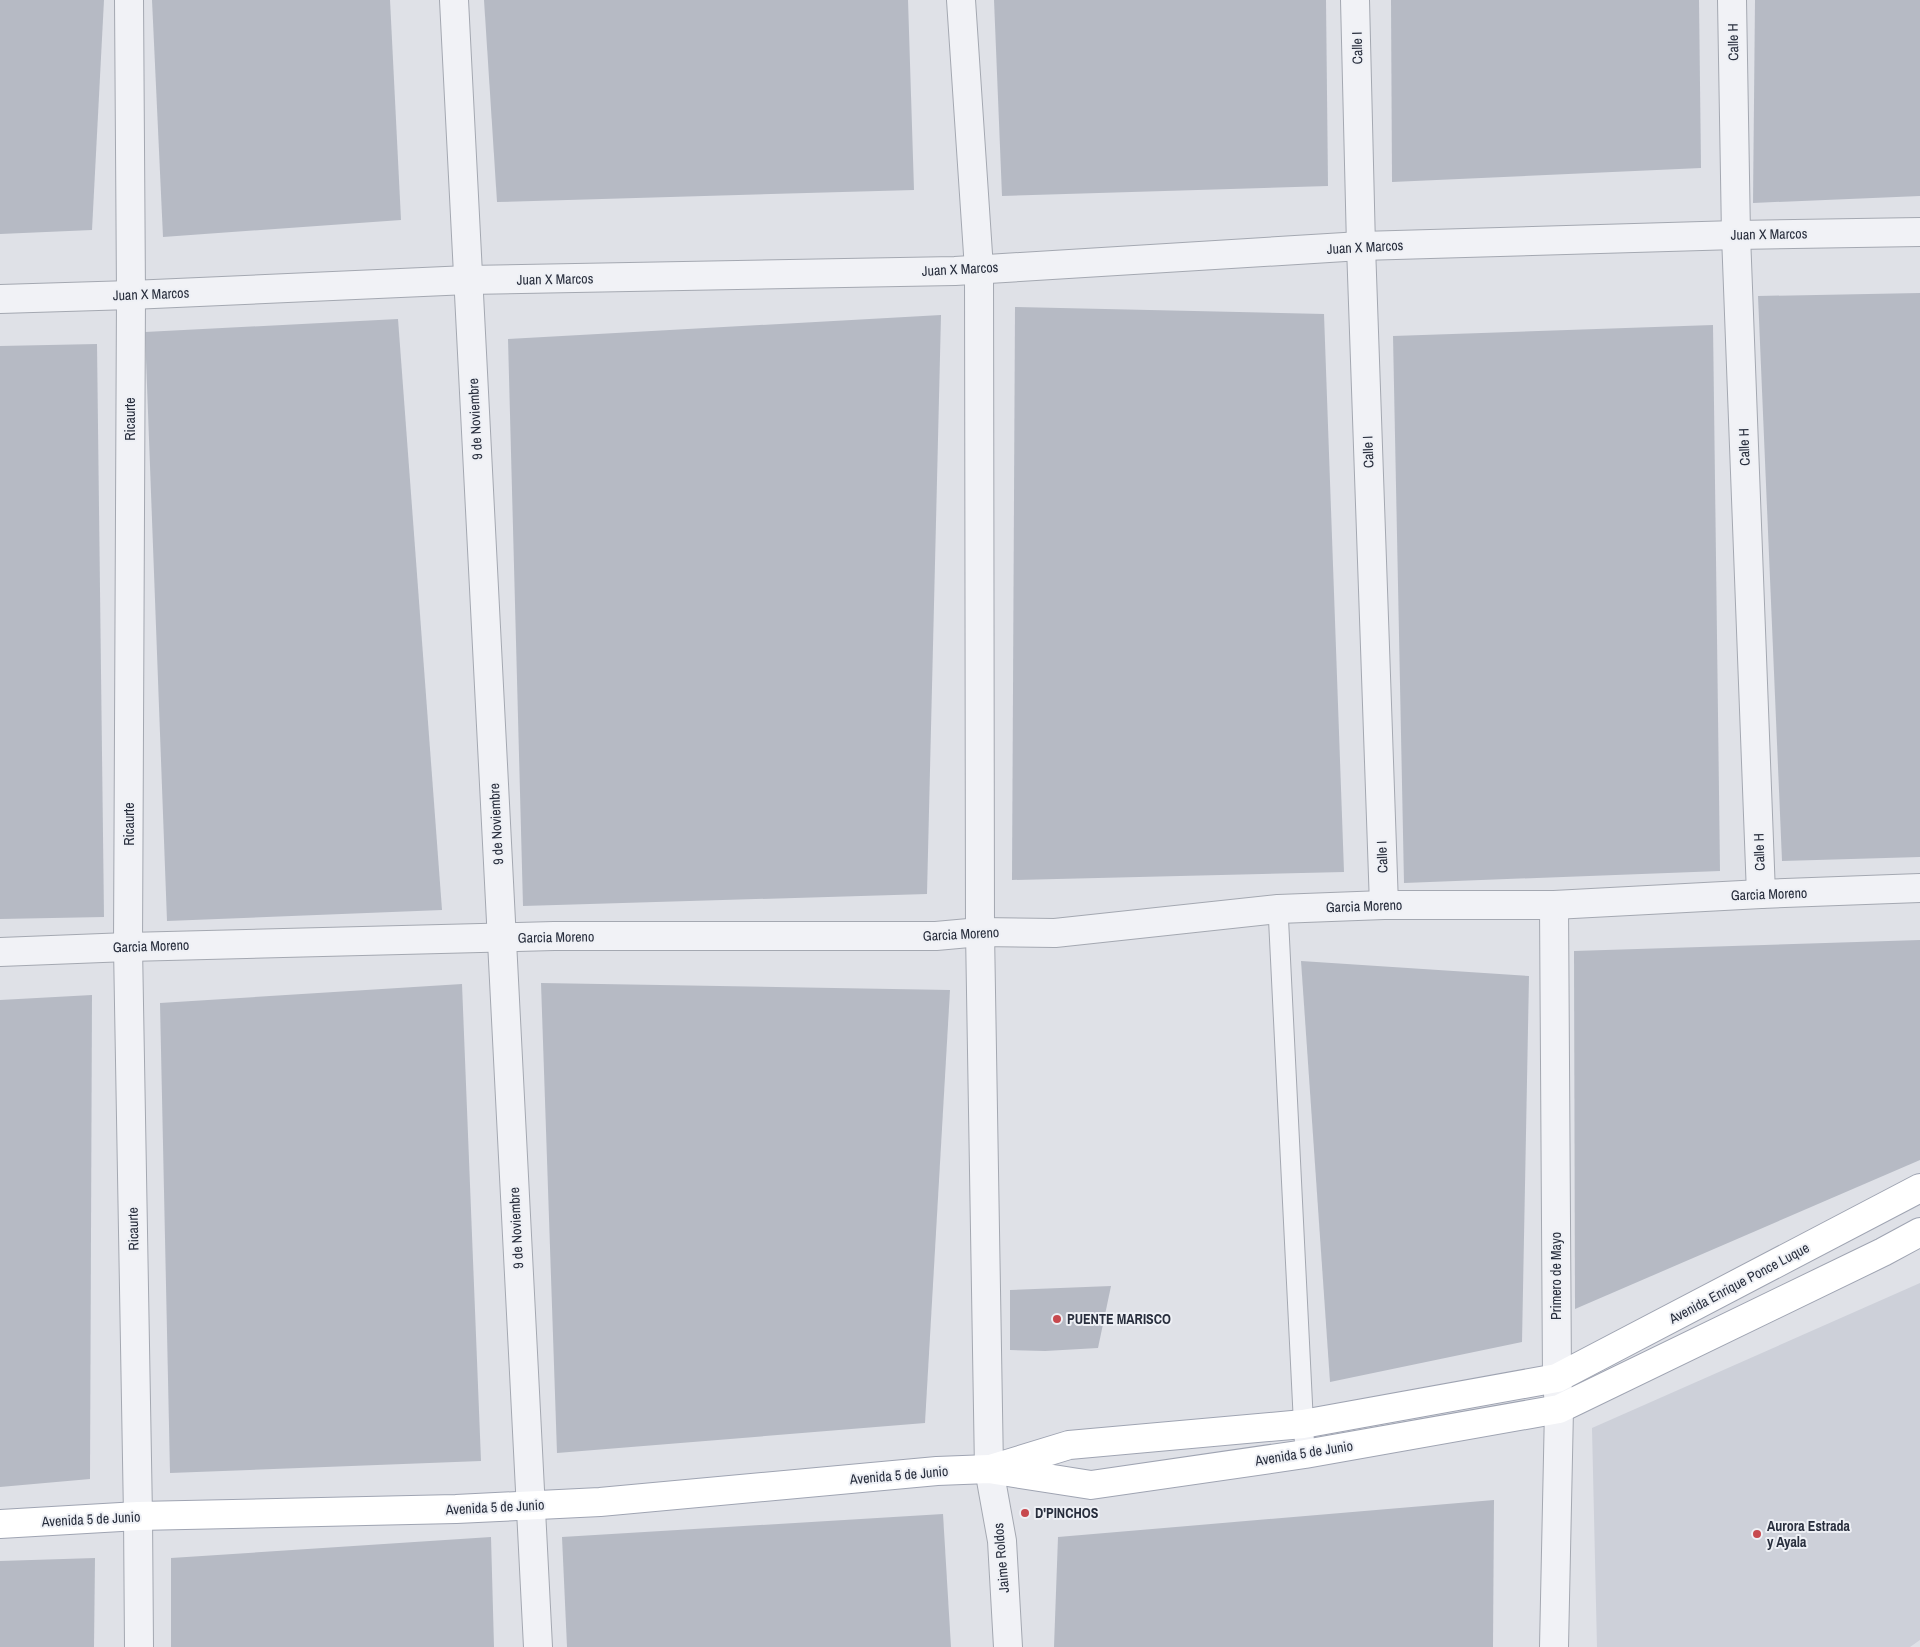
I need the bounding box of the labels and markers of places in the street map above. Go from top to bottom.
place label: PUENTE MARISCO [1067,1310,1171,1328]
marker: PUENTE MARISCO [1051,1313,1063,1325]
place label: D'PINCHOS [1035,1504,1099,1522]
marker: D'PINCHOS [1019,1507,1031,1519]
place label: Aurora Estrada y Ayala [1767,1517,1851,1551]
marker: Aurora Estrada y Ayala [1751,1528,1763,1540]

